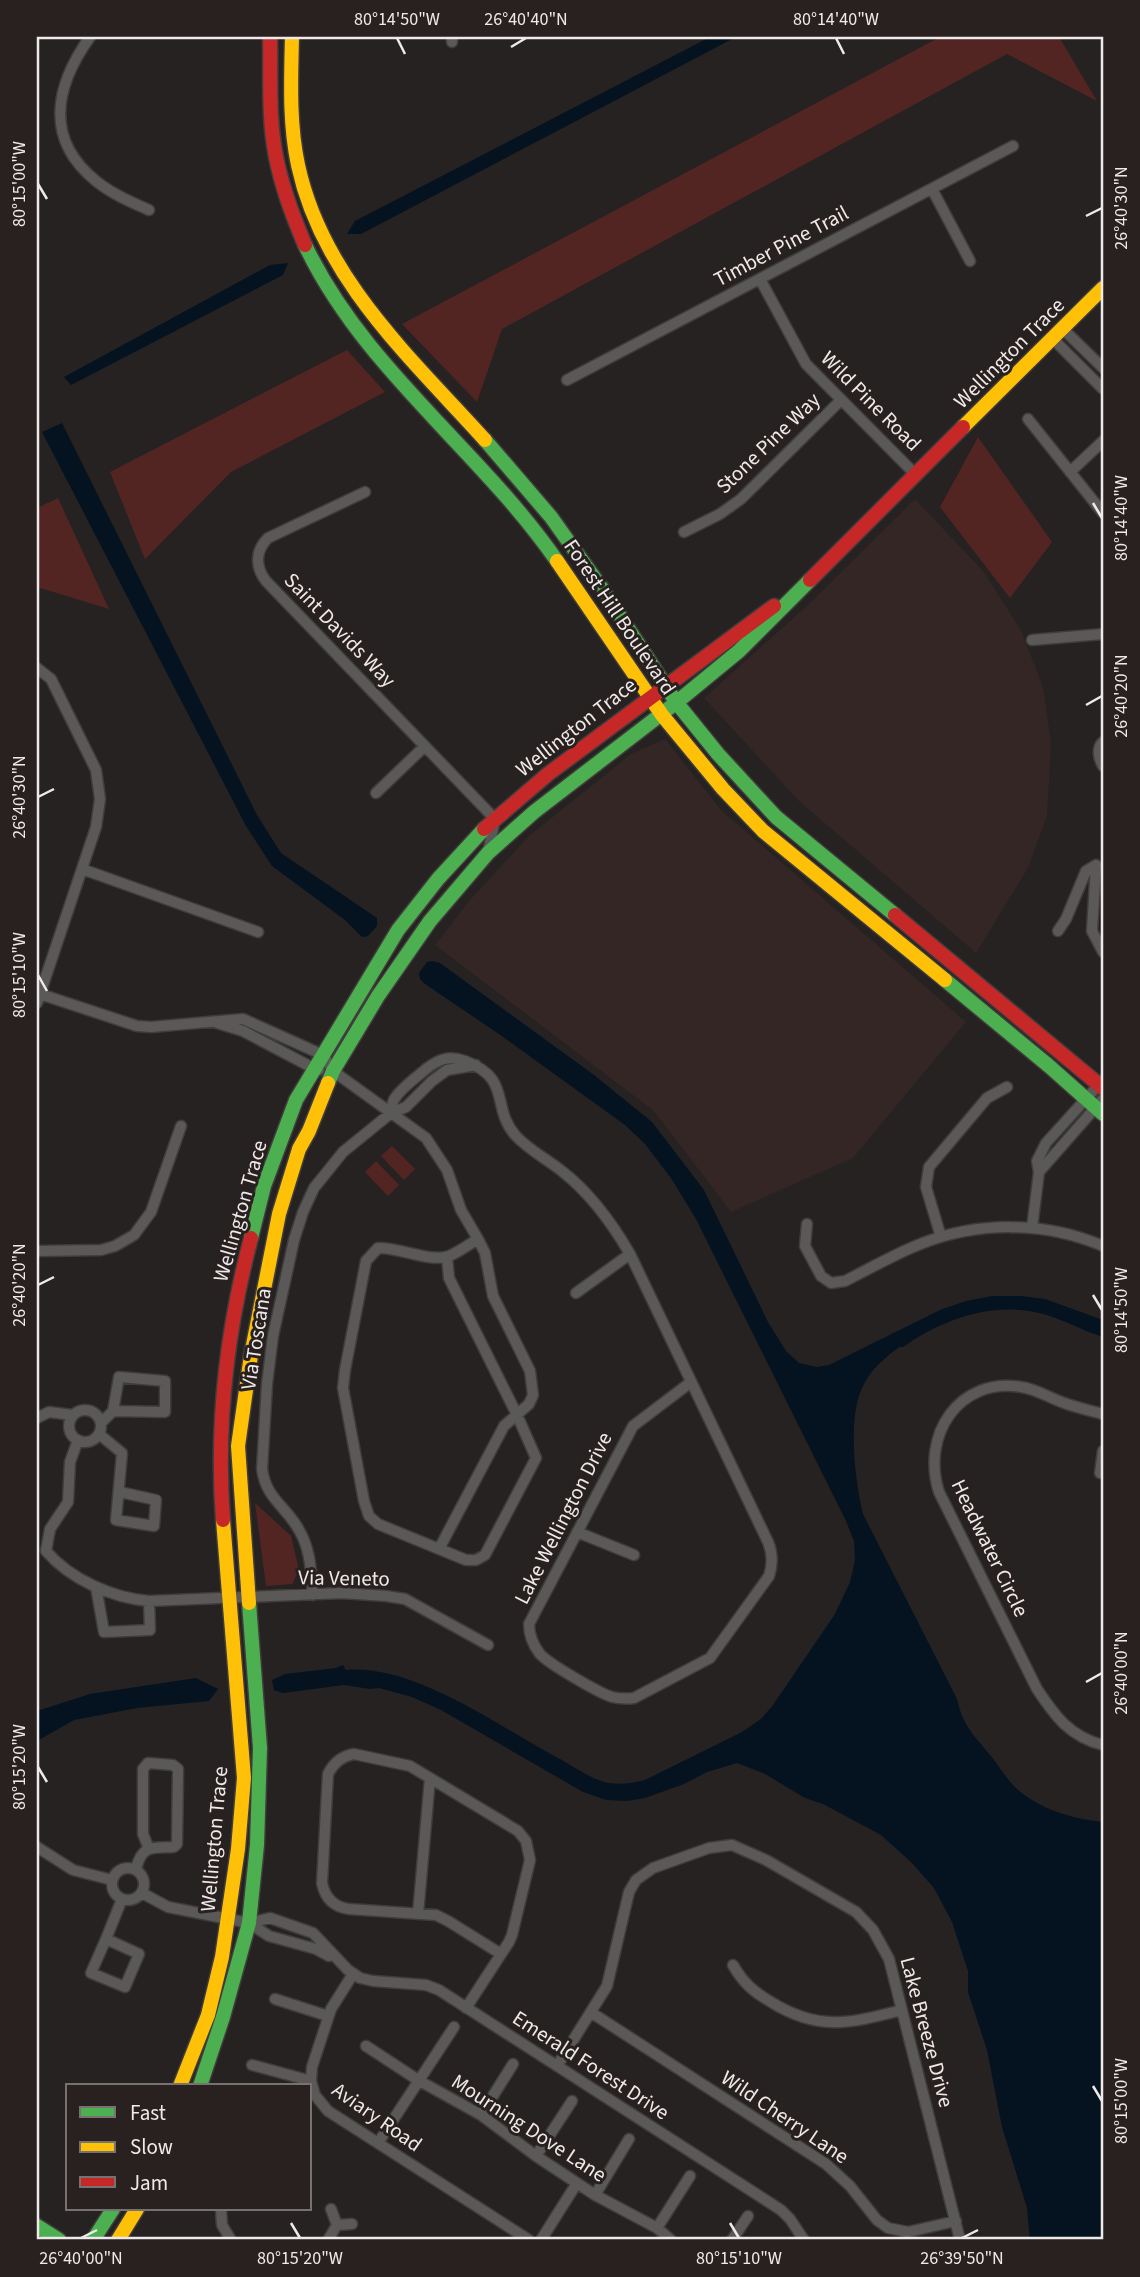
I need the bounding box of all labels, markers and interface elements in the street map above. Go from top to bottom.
text: 80°14'50"W [354,7,440,32]
text: 26°40'40"N [484,7,568,32]
text: 80°14'40"W [793,7,879,32]
text: 80°15'00"W [7,141,32,227]
text: 26°40'30"N [1109,166,1134,250]
street label: Timber Pine Trail [708,198,854,294]
street label: Wellington Trace [947,291,1071,415]
street label: Wild Pine Road [814,344,928,458]
street label: Stone Pine Way [709,385,827,501]
text: 80°14'40"W [1109,475,1134,561]
street label: Forest Hill Boulevard [557,533,683,701]
street label: Saint Davids Way [277,566,403,694]
text: 26°40'20"N [1109,654,1134,738]
street label: Wellington Trace [509,670,643,784]
text: 26°40'30"N [7,755,32,839]
text: 80°15'10"W [7,932,32,1018]
street label: Wellington Trace [205,1137,275,1285]
text: 26°40'20"N [7,1243,32,1327]
text: 80°14'50"W [1109,1267,1134,1353]
street label: Via Toscana [233,1286,279,1392]
street label: Lake Wellington Drive [507,1427,619,1609]
street label: Headwater Circle [944,1474,1036,1622]
street label: Via Veneto [298,1562,390,1594]
text: 26°40'00"N [1109,1631,1134,1715]
text: 80°15'20"W [7,1724,32,1810]
street label: Wellington Trace [193,1765,235,1913]
street label: Lake Breeze Drive [893,1953,961,2111]
street label: Emerald Forest Drive [507,2003,675,2127]
text: 80°15'00"W [1109,2058,1134,2144]
street label: Wild Cherry Lane [715,2063,855,2171]
street label: Mourning Dove Lane [446,2067,612,2189]
street label: Aviary Road [326,2075,428,2159]
legend [66,2084,312,2210]
text: Fast [130,2098,166,2128]
text: Slow [130,2132,173,2162]
text: Jam [130,2168,168,2198]
text: 26°40'00"N [39,2246,123,2271]
text: 80°15'20"W [257,2246,343,2271]
text: 80°15'10"W [696,2246,782,2271]
text: 26°39'50"N [920,2246,1004,2271]

